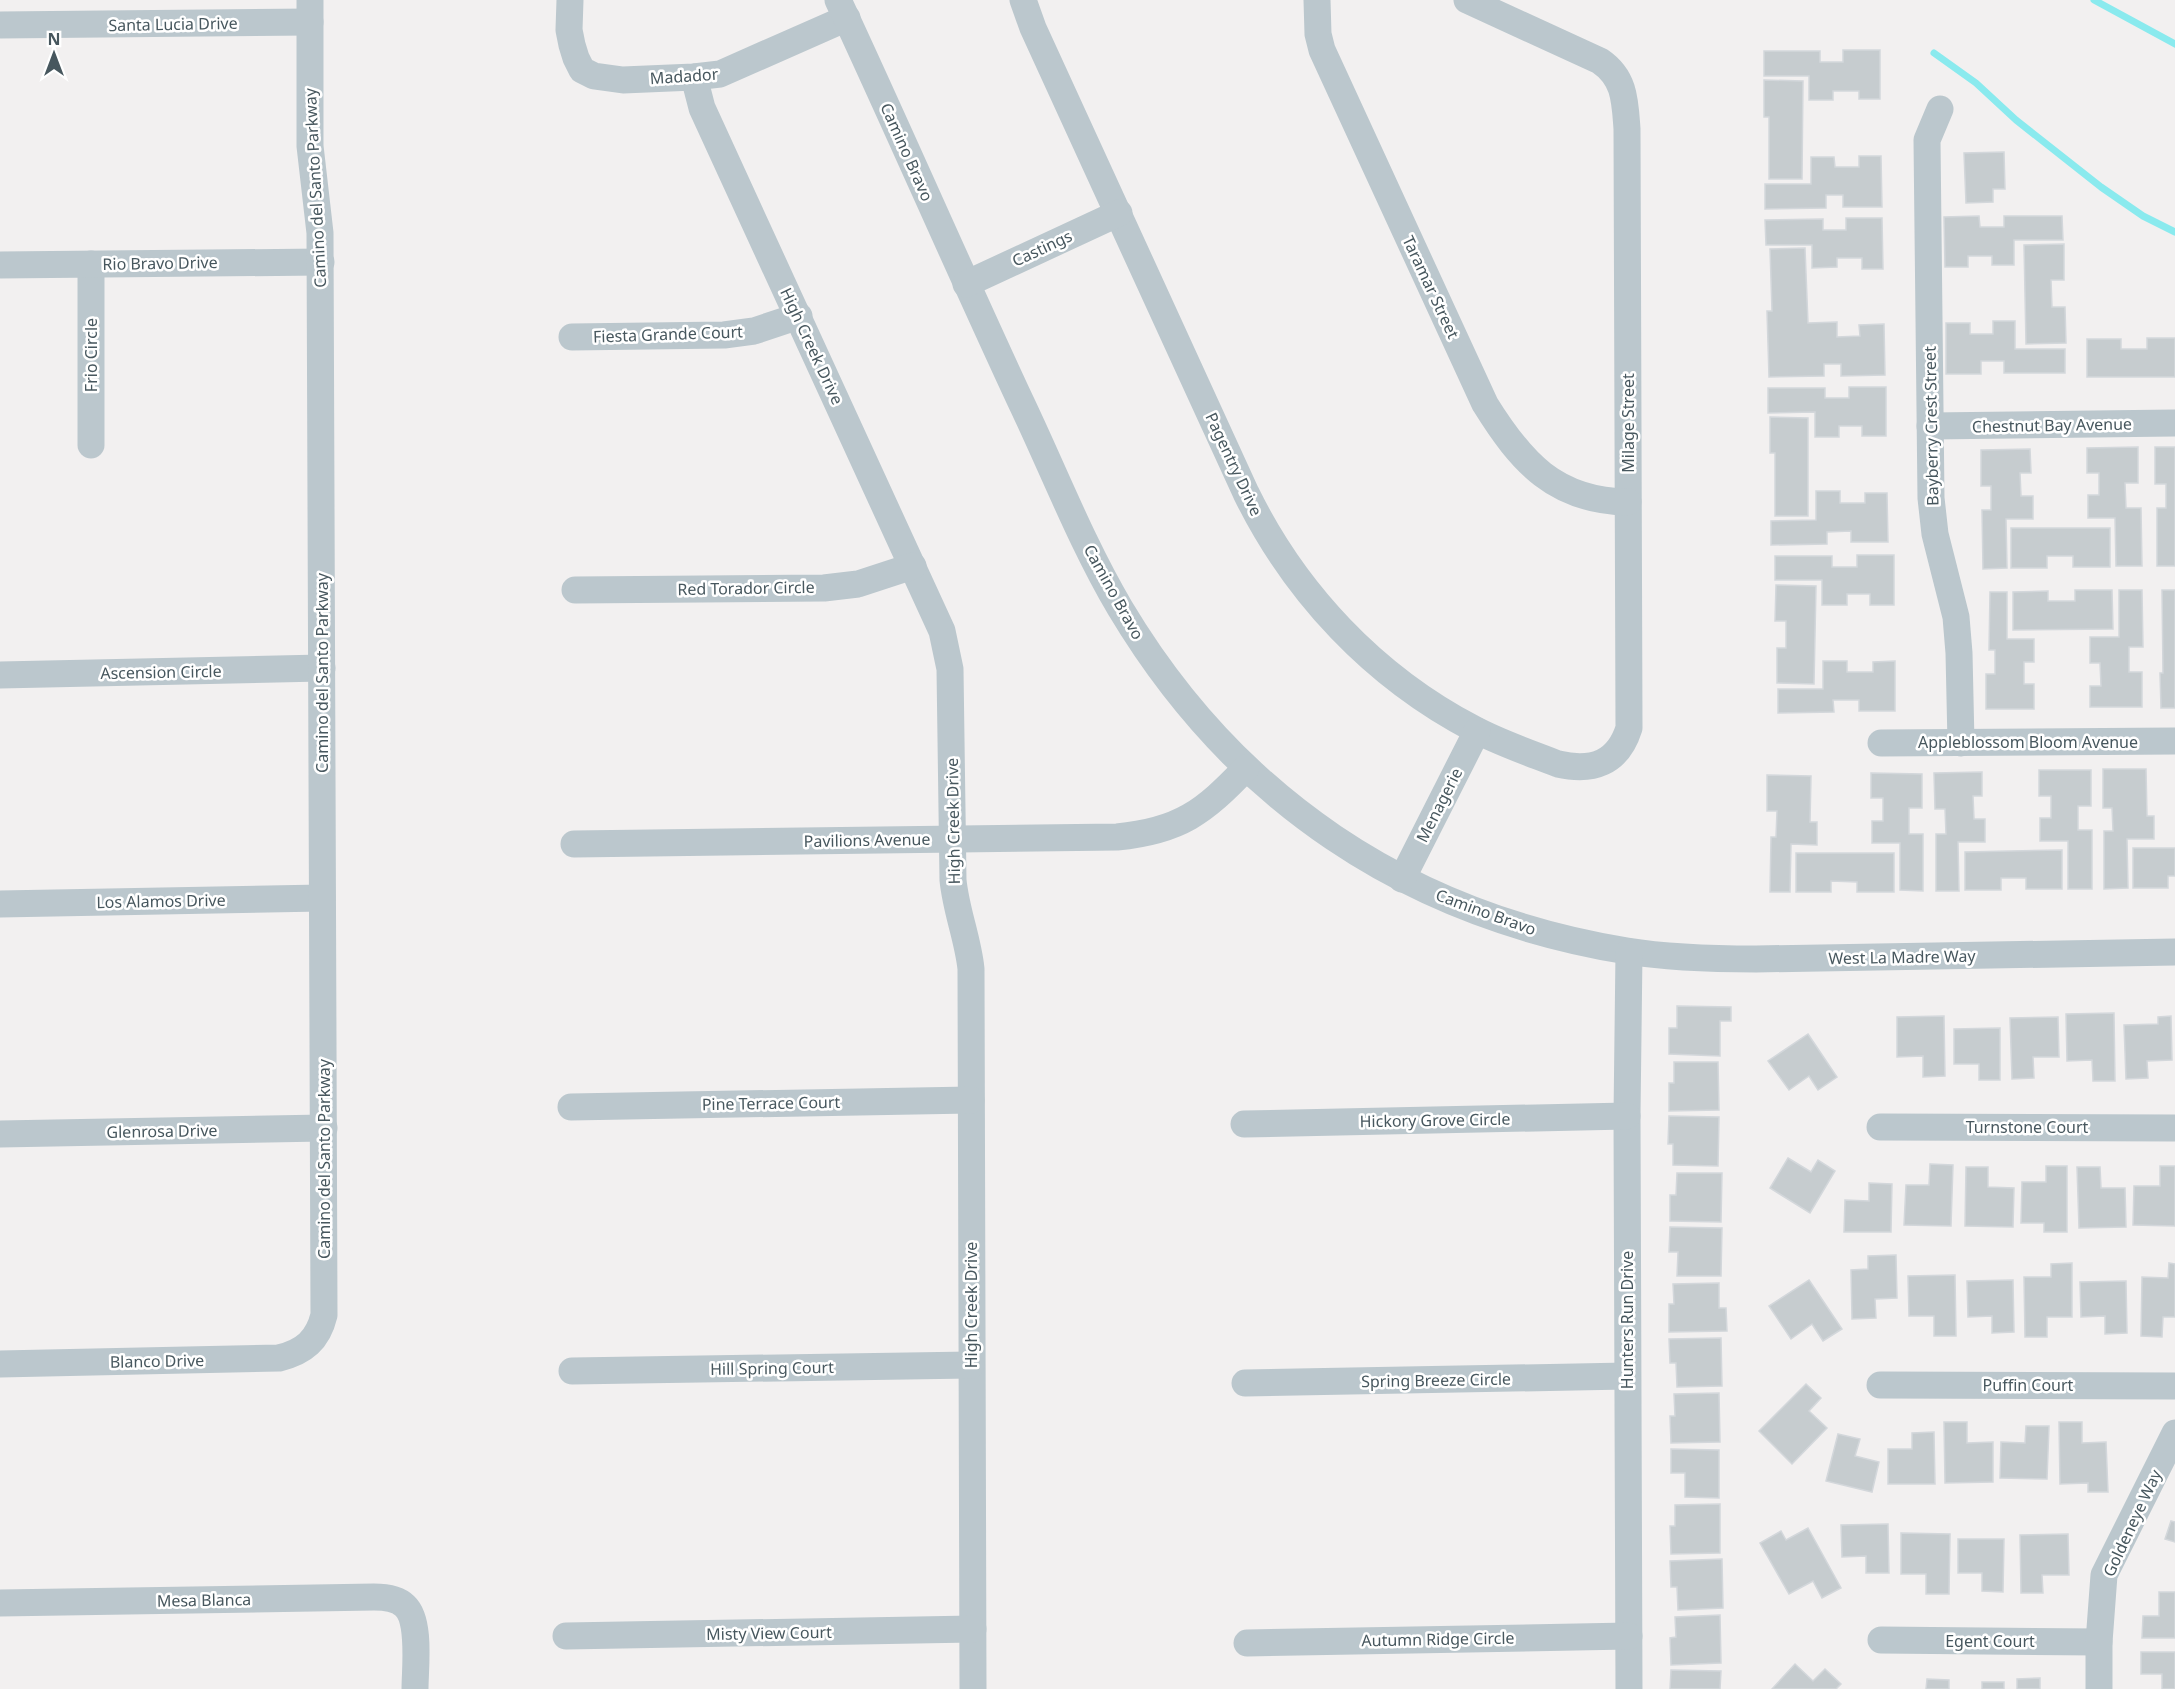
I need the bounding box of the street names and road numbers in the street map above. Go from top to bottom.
street label: Santa Lucia Drive [108,12,238,36]
street label: Madador [649,63,719,89]
street label: Camino del Santo Parkway [299,87,331,288]
street label: Camino Bravo [876,99,938,205]
street label: Castings [1008,224,1076,272]
street label: Taramar Street [1398,232,1465,342]
street label: Rio Bravo Drive [102,251,218,275]
street label: High Creek Drive [775,284,849,408]
street label: Frio Circle [80,318,102,392]
street label: Fiesta Grande Court [593,320,744,348]
street label: Bayberry Crest Street [1919,346,1943,506]
street label: Milage Street [1617,373,1639,473]
street label: Pagentry Drive [1200,409,1268,519]
street label: Chestnut Bay Avenue [1972,413,2132,437]
street label: Camino Bravo [1079,541,1149,643]
street label: Camino del Santo Parkway [311,572,333,773]
street label: Red Torador Circle [677,576,815,600]
street label: Ascension Circle [100,660,222,684]
street label: Appleblossom Bloom Avenue [1918,731,2138,753]
street label: High Creek Drive [941,758,965,884]
street label: Menagerie [1411,764,1467,846]
street label: Pavilions Avenue [803,828,931,852]
street label: Camino Bravo [1433,884,1539,940]
street label: Los Alamos Drive [96,889,226,913]
street label: West La Madre Way [1828,945,1977,969]
street label: Camino del Santo Parkway [313,1058,335,1259]
street label: Pine Terrace Court [702,1091,841,1115]
street label: Hickory Grove Circle [1359,1108,1511,1132]
street label: Turnstone Court [1966,1116,2089,1138]
street label: Glenrosa Drive [106,1119,218,1143]
street label: High Creek Drive [960,1242,982,1368]
street label: Hunters Run Drive [1616,1251,1638,1389]
street label: Blanco Drive [110,1349,204,1373]
street label: Hill Spring Court [710,1356,834,1380]
street label: Spring Breeze Circle [1361,1368,1511,1392]
street label: Puffin Court [1983,1374,2074,1396]
street label: Goldeneye Way [2098,1465,2167,1580]
street label: Mesa Blanca [157,1588,251,1612]
street label: Misty View Court [706,1621,832,1645]
street label: Autumn Ridge Circle [1361,1627,1515,1651]
street label: Egent Court [1945,1630,2035,1652]

